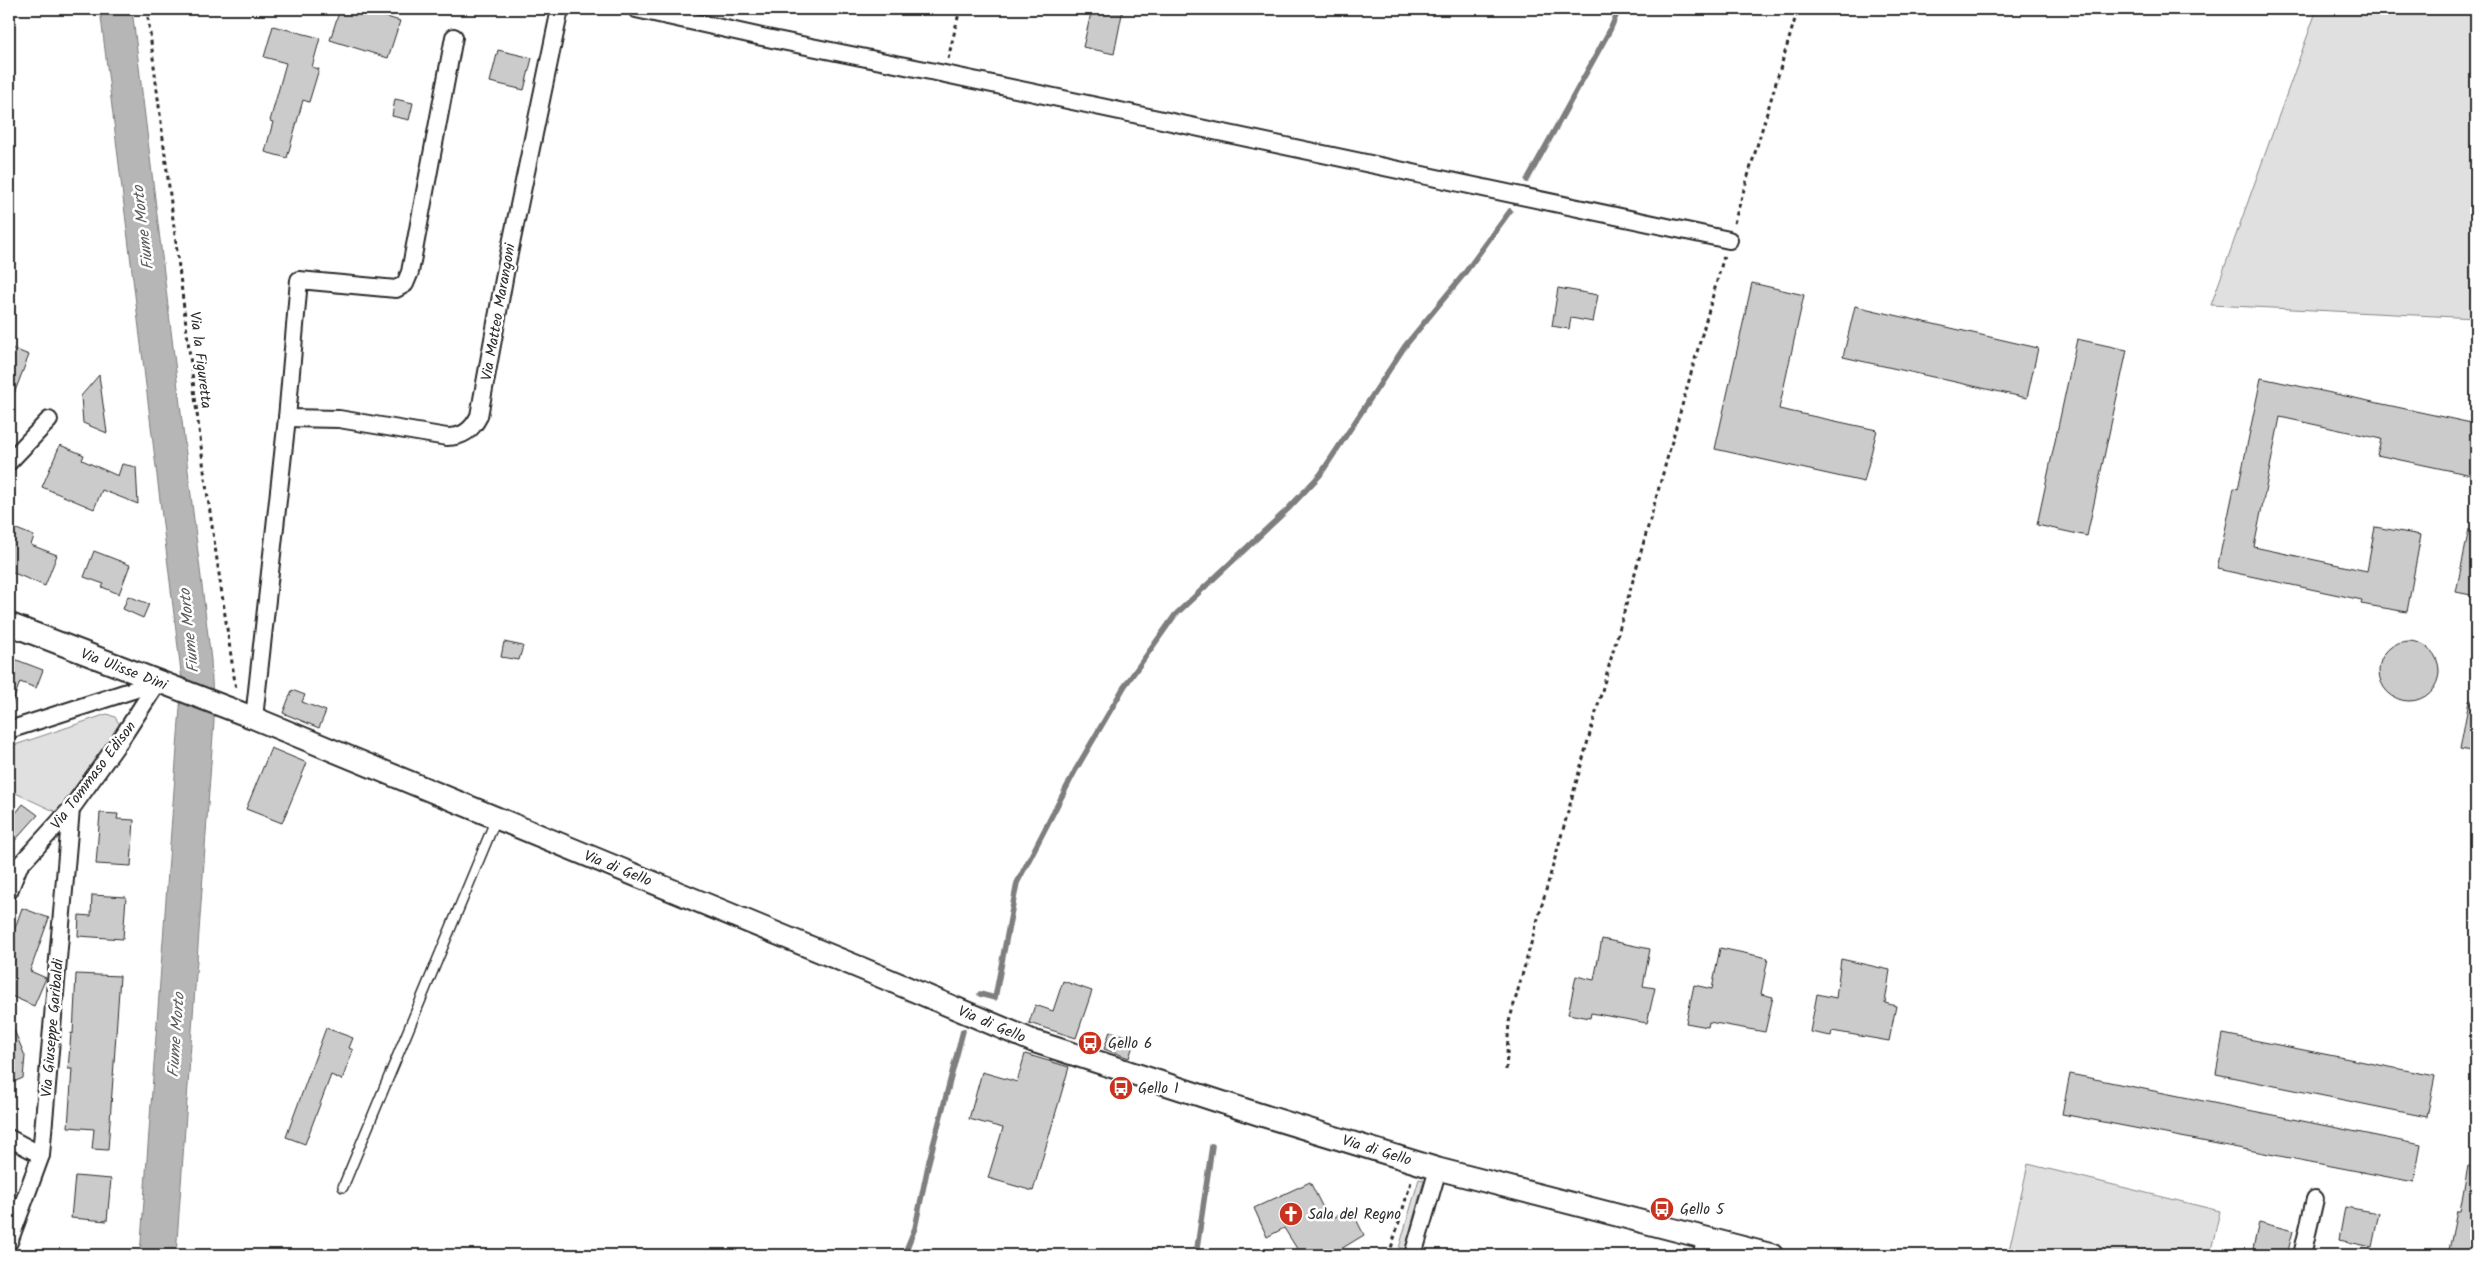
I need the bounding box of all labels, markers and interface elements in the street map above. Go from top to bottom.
water label: Fiume Morto [126,182,161,271]
street label: Via Matteo Marangoni [475,240,523,383]
street label: Via la Figuretta [182,310,218,410]
water label: Fiume Morto [172,586,206,674]
street label: Via Ulisse Dini [77,642,172,698]
street label: Via Tommaso Edison [45,716,143,835]
street label: Via di Gello [580,844,656,894]
street label: Via Giuseppe Garibaldi [35,956,71,1098]
water label: Fiume Morto [161,990,192,1078]
street label: Via di Gello [954,1000,1029,1050]
bus stop icon: Gello 6 [1077,1030,1103,1056]
place label: Gello 6 [1108,1032,1152,1056]
bus stop icon: Gello 1 [1108,1075,1134,1101]
place label: Gello 1 [1138,1077,1179,1101]
street label: Via di Gello [1339,1129,1415,1173]
bus stop icon: Gello 5 [1649,1196,1675,1222]
place label: Gello 5 [1680,1198,1725,1222]
church icon: Sala del Regno [1278,1201,1304,1227]
place label: Sala del Regno [1308,1203,1401,1227]

